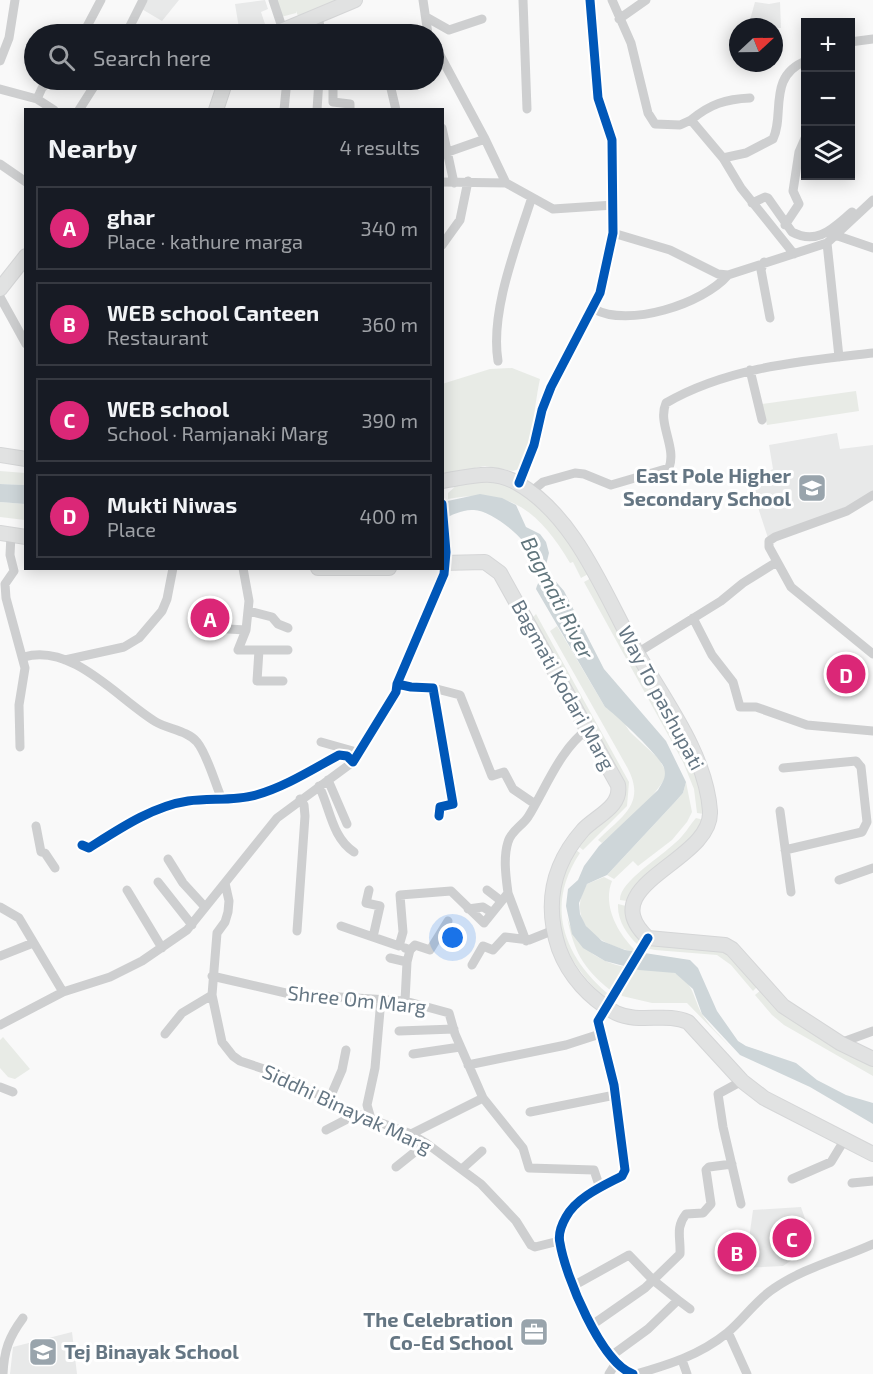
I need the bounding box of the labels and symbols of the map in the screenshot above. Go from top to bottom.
north arrow [729,18,783,72]
place label: East Pole Higher Secondary School [623,463,791,511]
school or university icon: East Pole Higher Secondary School [796,472,828,504]
water label: Bagmati River [517,532,600,663]
street label: Bagmati Kodari Marg [507,595,621,774]
pin: A [190,596,230,640]
street label: Way To pashupati [614,621,710,774]
pin: D [826,652,866,696]
your location [438,923,467,952]
street label: Shree Om Marg [286,980,428,1018]
street label: Siddhi Binayak Marg [259,1058,436,1158]
pin: C [772,1216,812,1260]
pin: B [718,1230,756,1274]
place label: The Celebration Co-Ed School [363,1307,513,1354]
office icon: The Celebration Co-Ed School [518,1316,550,1348]
school or university icon: Tej Binayak School [27,1336,59,1368]
place label: Tej Binayak School [64,1339,239,1364]

